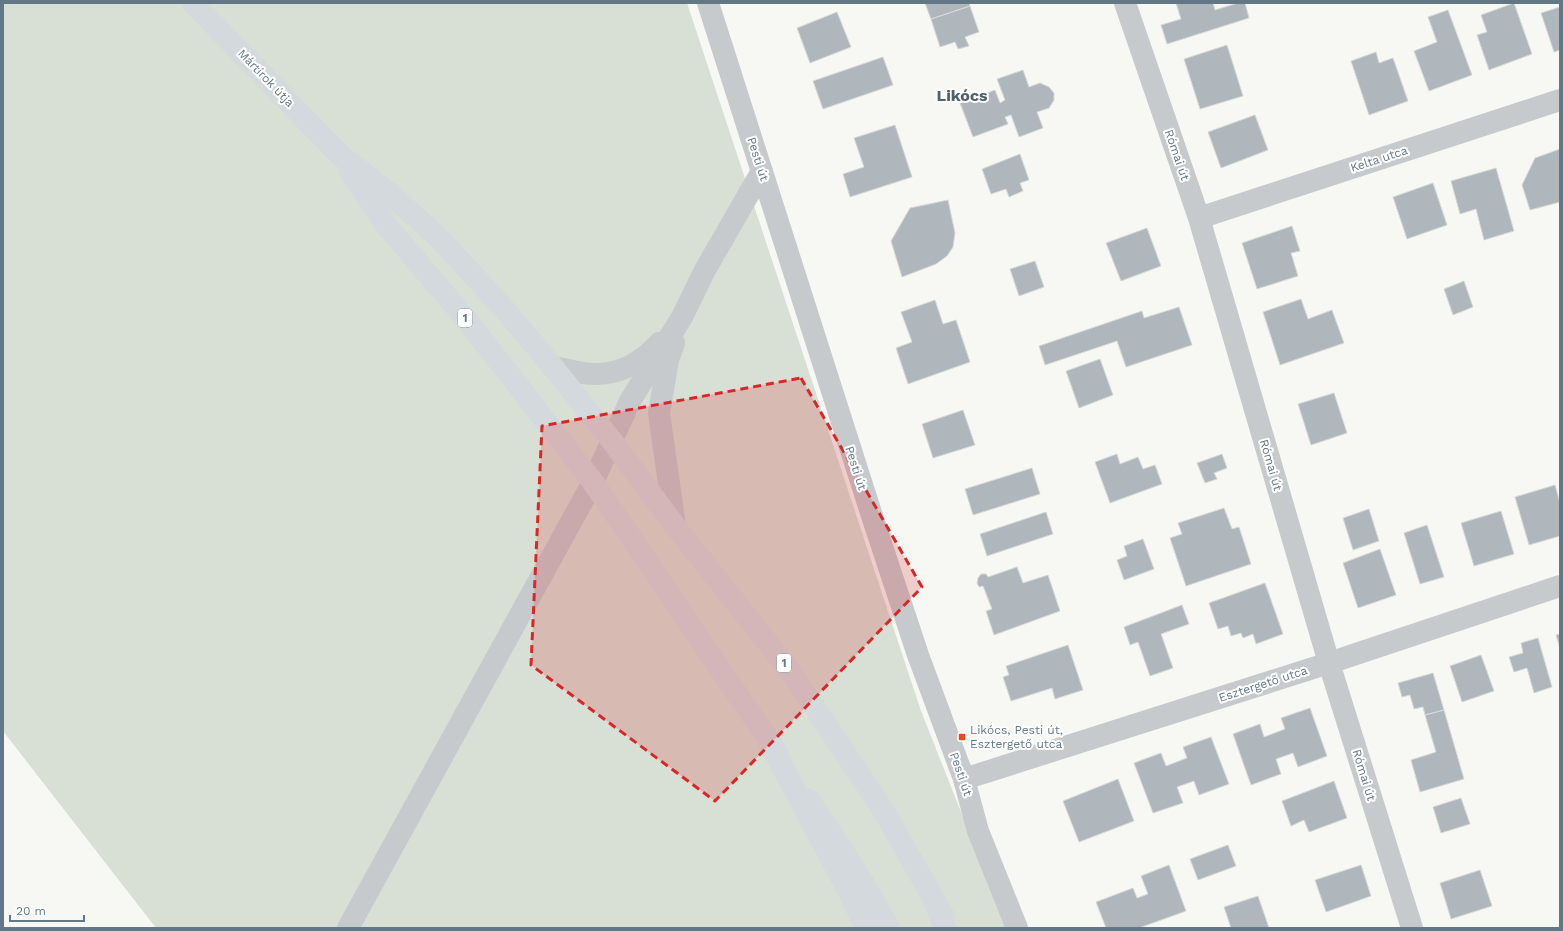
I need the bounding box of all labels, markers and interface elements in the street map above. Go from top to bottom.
street label: Mártírok útja [235,46,297,110]
district label: Likócs [937,86,988,105]
street label: Római út [1162,128,1192,182]
street label: Pesti út [744,135,772,183]
street label: Kelta utca [1349,143,1410,175]
road number: 1 [458,309,472,327]
street label: Római út [1257,438,1285,492]
street label: Pesti út [842,444,870,492]
road number: 1 [777,654,791,672]
street label: Esztergető utca [1217,663,1309,705]
place label: Likócs, Pesti út, Esztergető utca [970,723,1063,751]
marker: Likócs, Pesti út, Esztergető utca [957,732,967,742]
street label: Római út [1350,748,1378,802]
street label: Pesti út [947,750,975,798]
scale bar [10,897,84,923]
text: 20 m [16,904,46,918]

